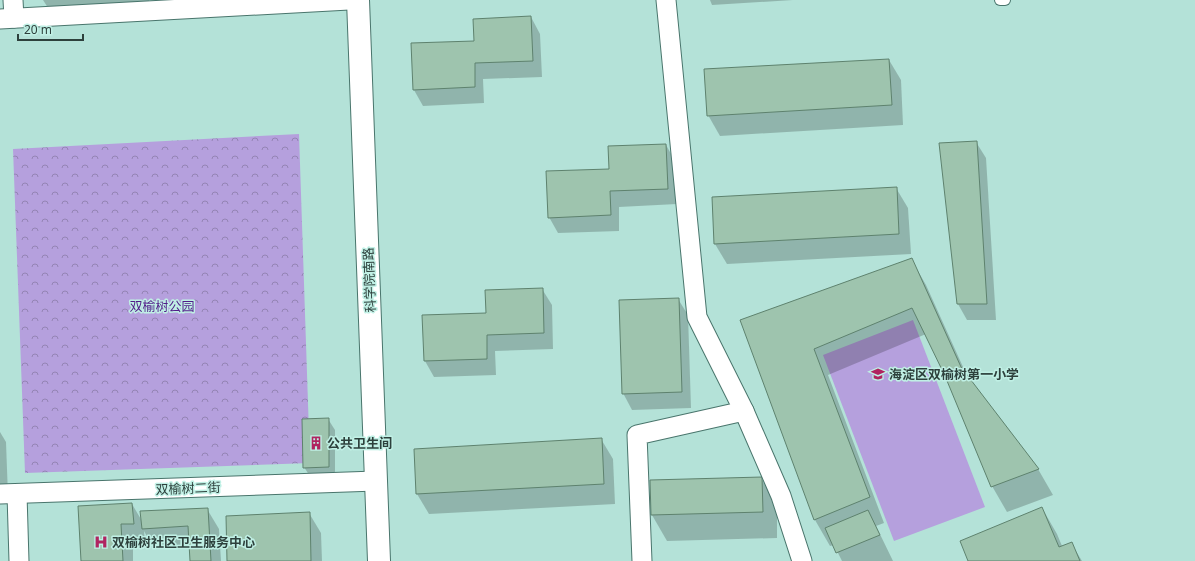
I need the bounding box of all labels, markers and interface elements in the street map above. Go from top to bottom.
scale bar [18,16,83,42]
text: 20 m [24,21,52,38]
street label: 科学院南路 [359,247,379,313]
park label: 双榆树公园 [129,297,195,315]
place label: 海淀区双榆树第一小学 [889,365,1019,383]
school or university icon: 海淀区双榆树第一小学 [870,366,886,382]
place label: 公共卫生间 [327,434,392,452]
building icon: 公共卫生间 [308,435,324,451]
street label: 双榆树二街 [155,478,221,498]
place label: 双榆树社区卫生服务中心 [112,533,255,551]
hospital icon: 双榆树社区卫生服务中心 [93,534,109,550]

